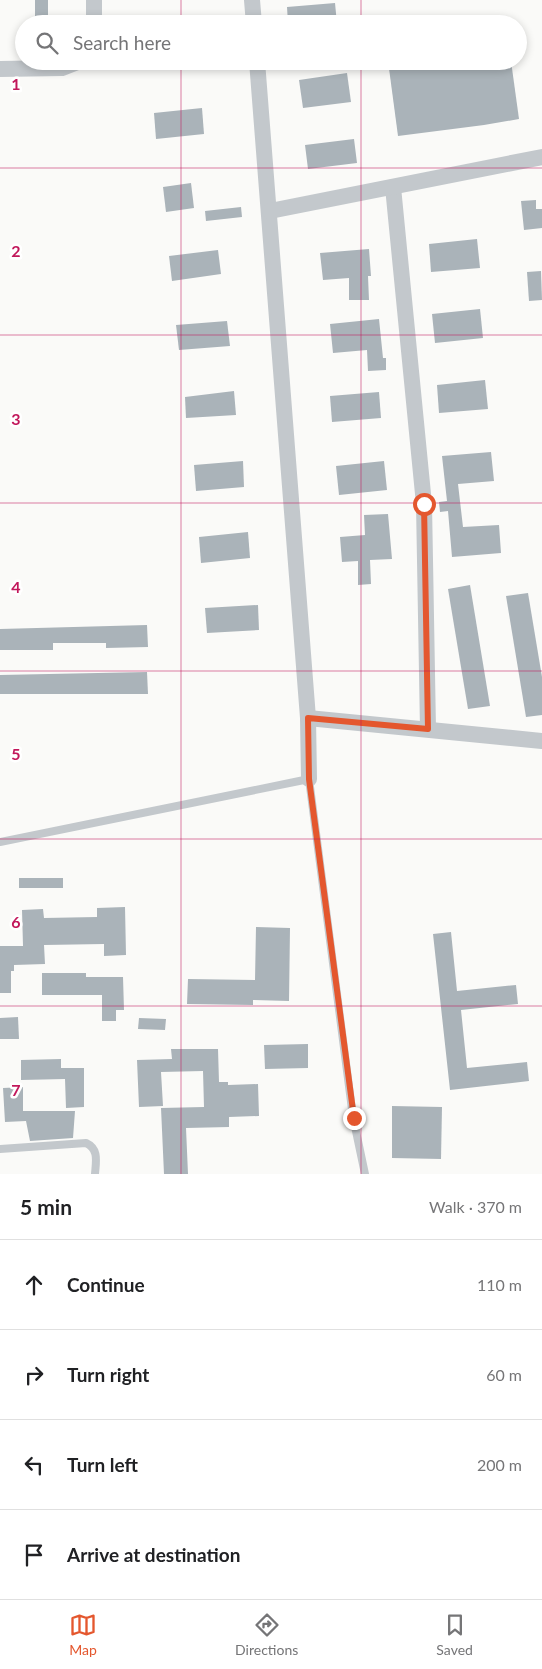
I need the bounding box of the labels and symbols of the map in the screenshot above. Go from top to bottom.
text: 1 [11,74,21,93]
text: 2 [11,241,21,260]
text: 3 [11,409,21,428]
route start [413,493,436,516]
text: 4 [11,577,21,596]
text: 5 [11,744,21,763]
text: 6 [11,912,21,931]
text: 7 [11,1080,21,1099]
route end [343,1107,366,1130]

